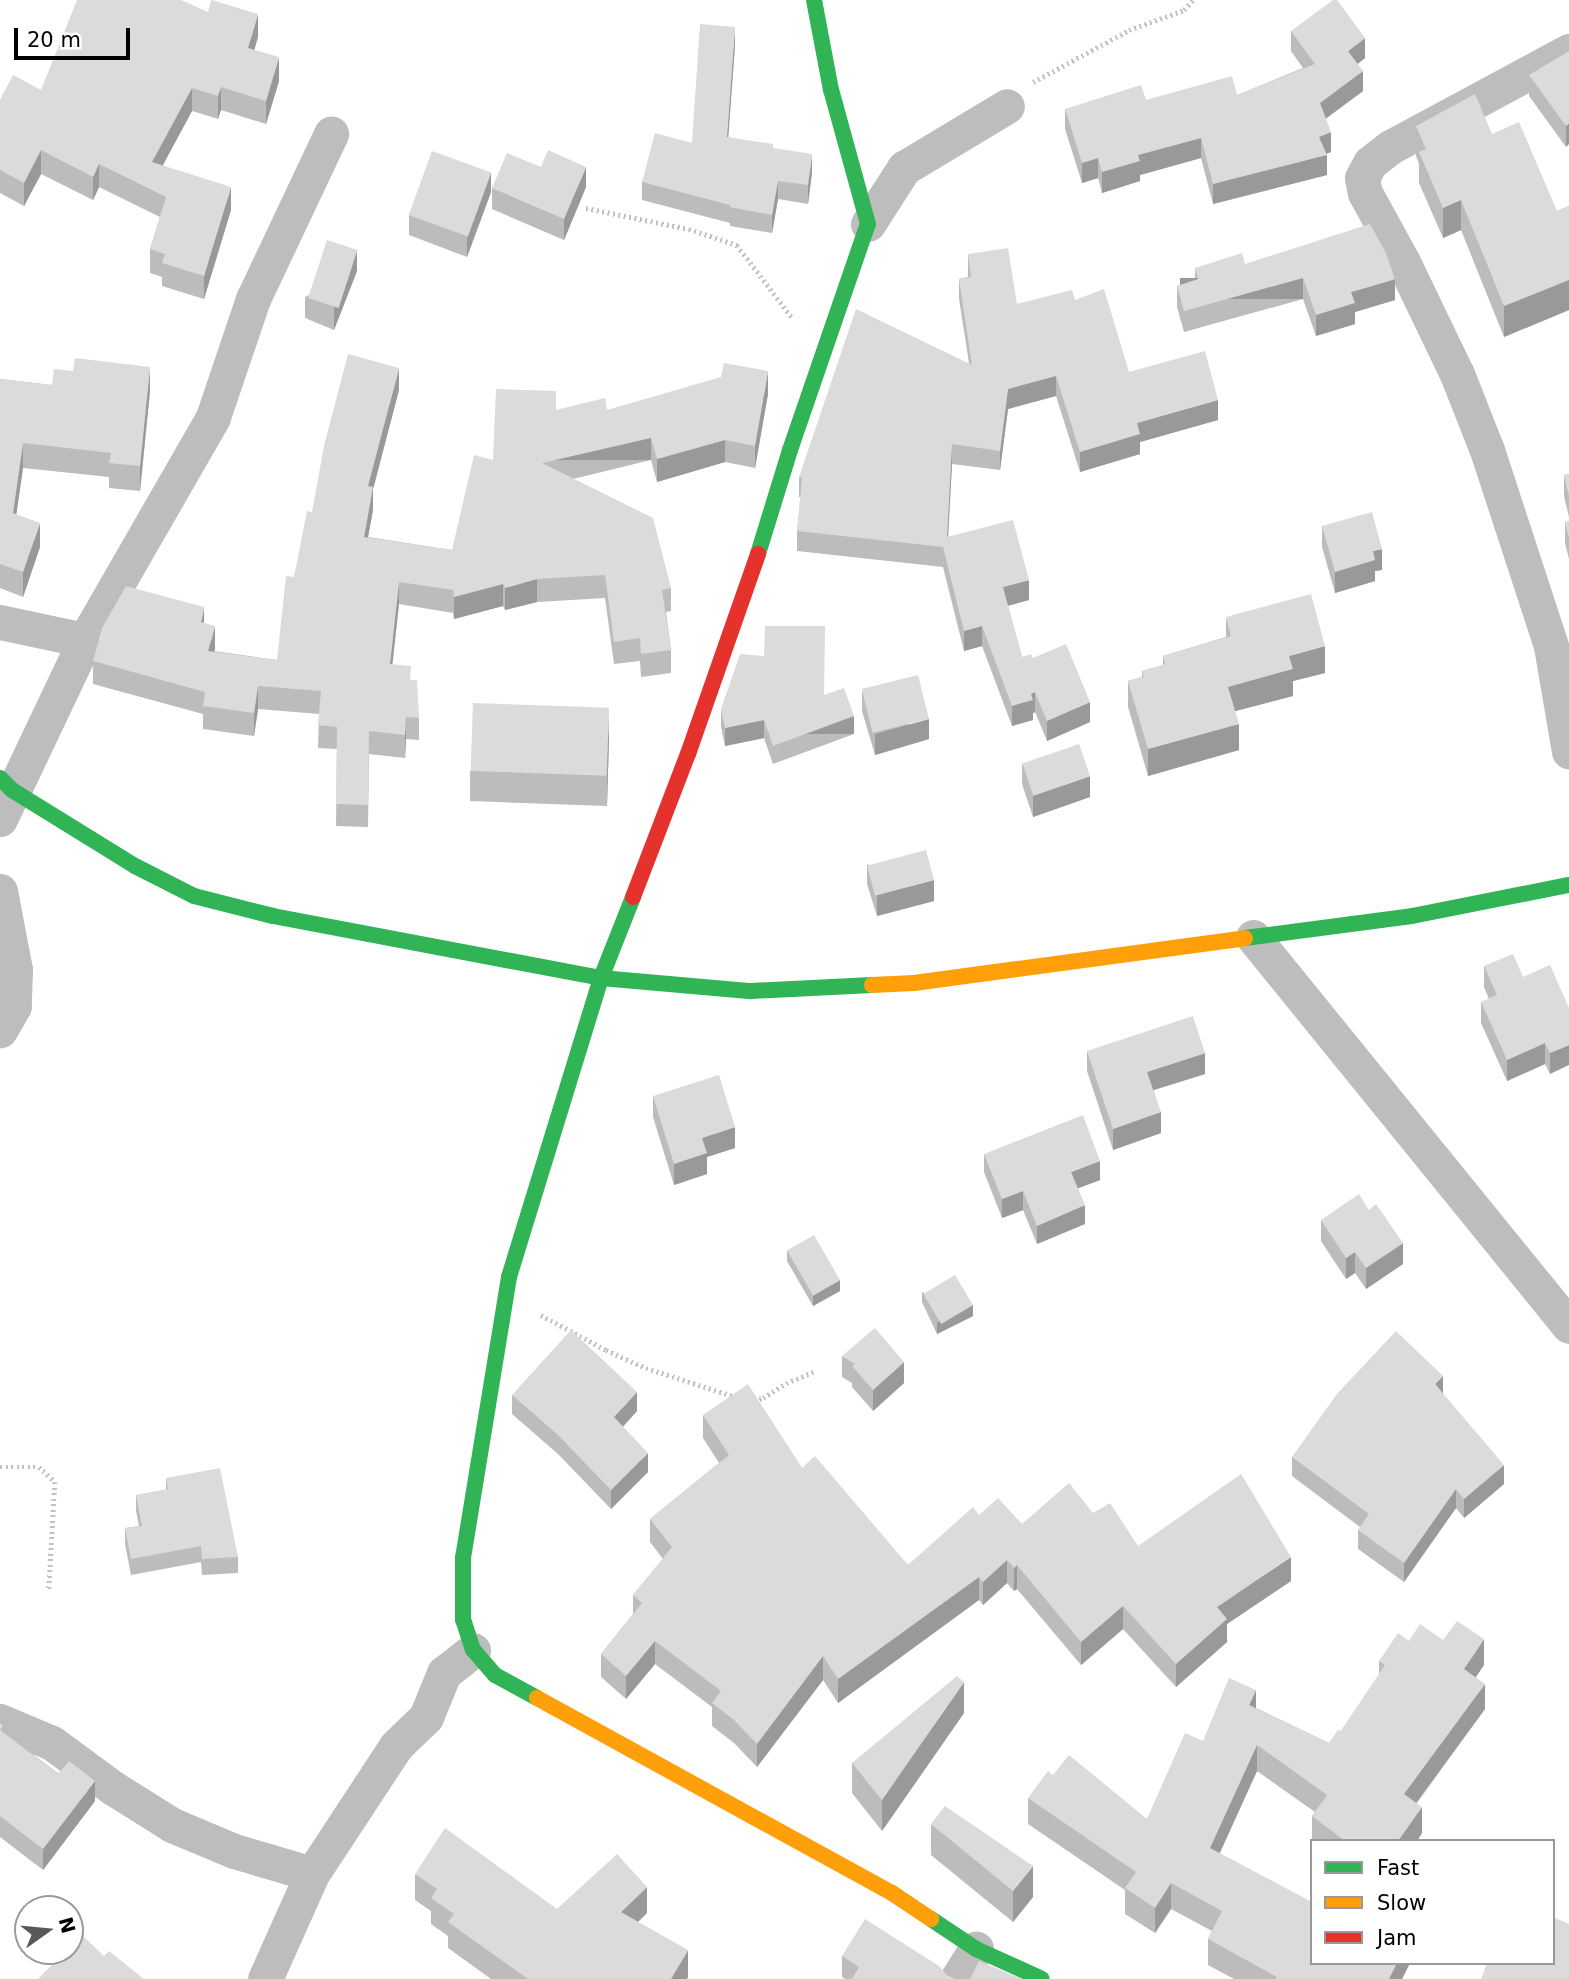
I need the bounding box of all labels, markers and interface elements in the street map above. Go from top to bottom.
scale bar [18,14,133,58]
text: 20 m [27,28,81,52]
legend [1310,1839,1555,1965]
text: Fast [1377,1856,1419,1880]
text: Slow [1377,1891,1426,1915]
north arrow [14,1895,84,1965]
text: N [55,1915,80,1936]
text: Jam [1377,1926,1417,1950]

